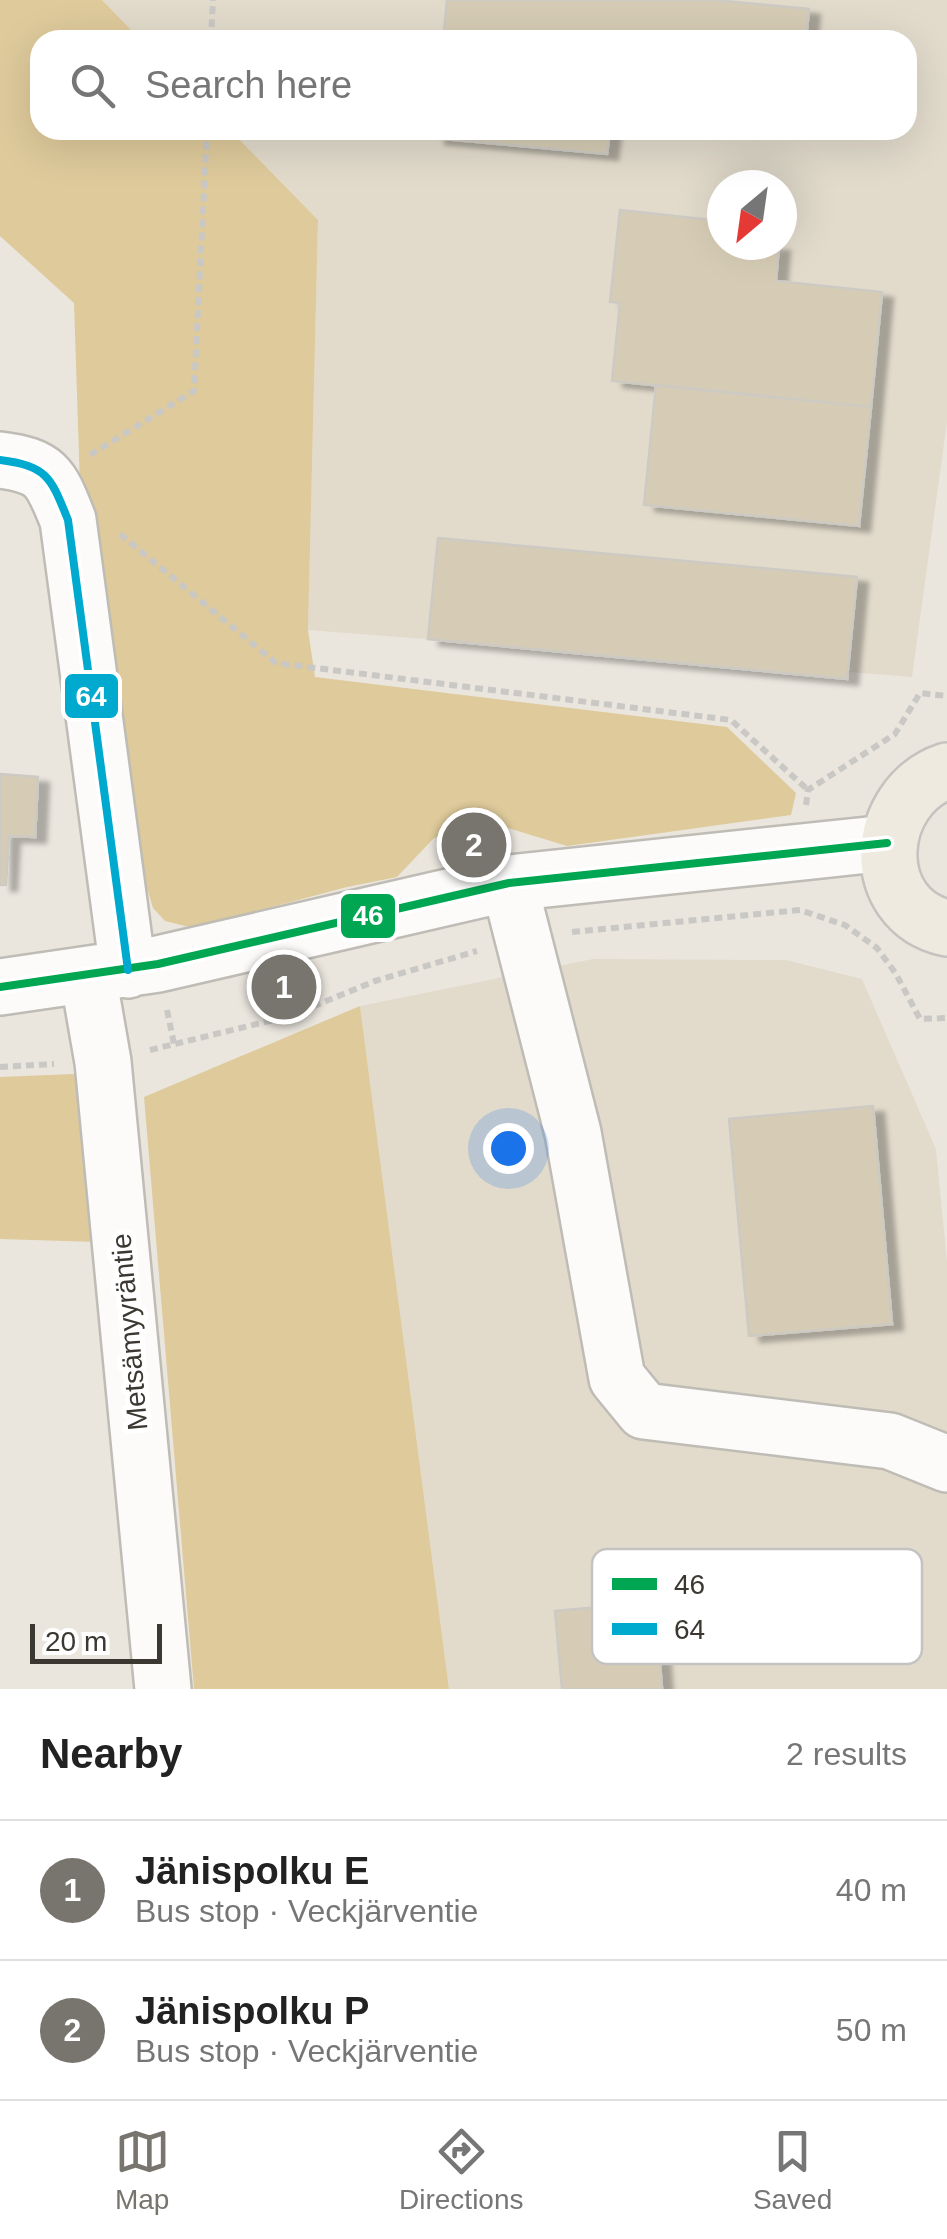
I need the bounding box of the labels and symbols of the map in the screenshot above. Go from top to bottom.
north arrow [707,170,797,260]
line badge: 64 [63,672,120,720]
text: 64 [75,681,107,712]
pin: 2 [442,808,506,882]
line badge: 46 [339,892,397,940]
text: 46 [352,900,384,931]
pin: 1 [252,950,316,1024]
your location [483,1123,534,1174]
street label: Metsämyyräntie [105,1232,154,1432]
legend [592,1549,922,1664]
text: 46 [674,1569,705,1600]
text: 64 [674,1614,705,1645]
scale bar [30,1619,162,1664]

